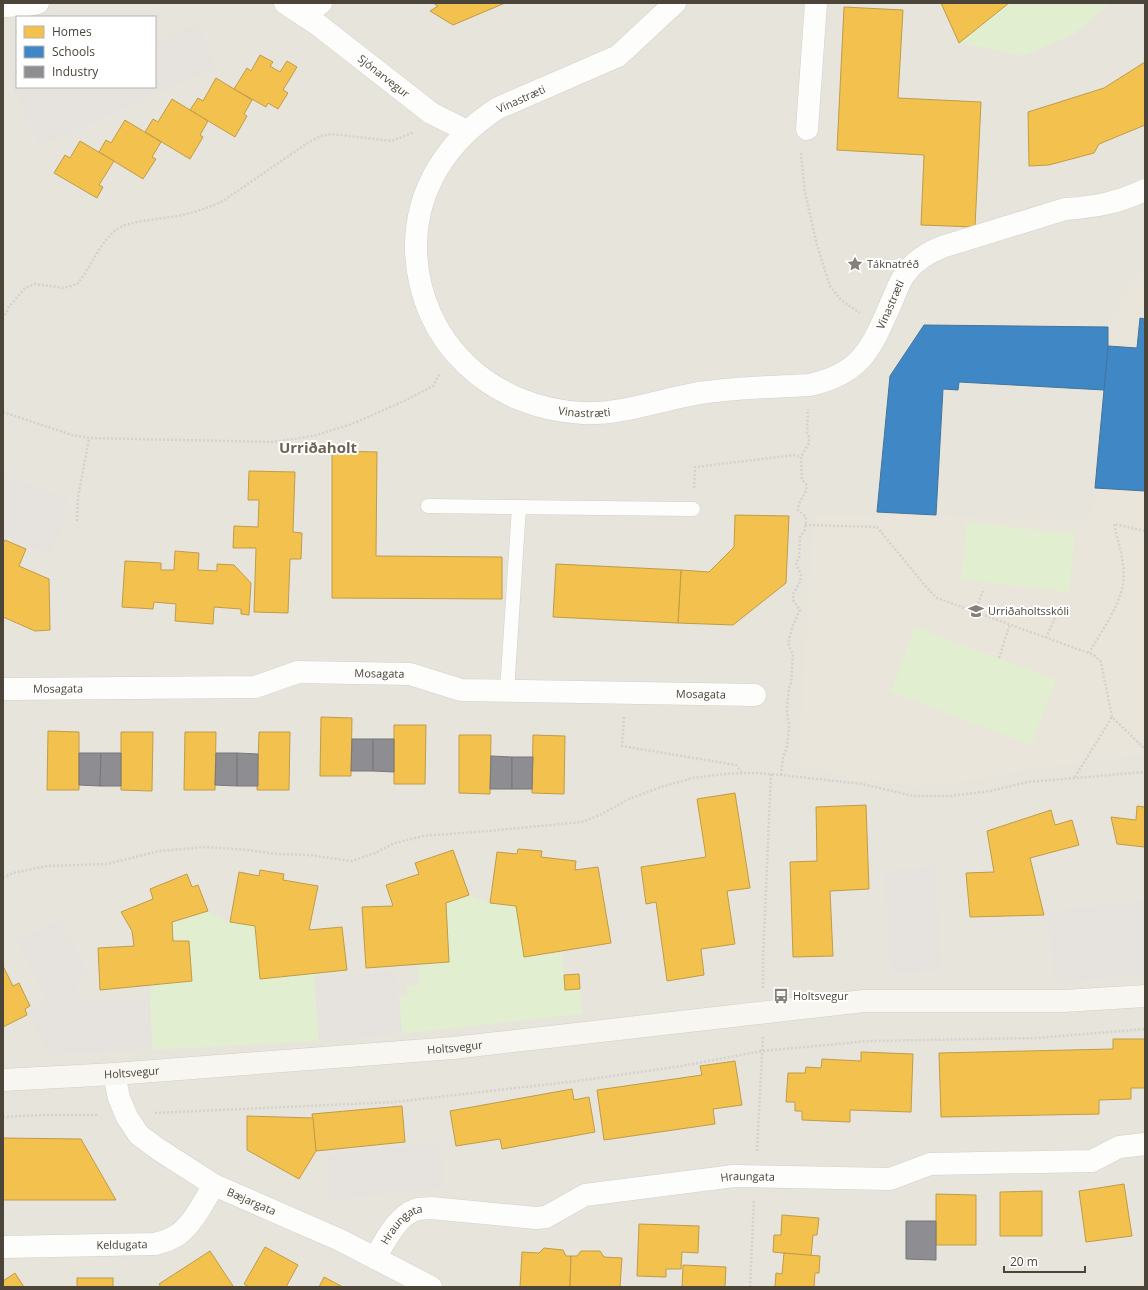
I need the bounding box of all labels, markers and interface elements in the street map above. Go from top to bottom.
legend [16,16,156,88]
text: Homes [52,23,92,40]
text: Schools [52,43,95,60]
street label: Sjónarvegur [355,51,413,101]
text: Industry [52,63,99,80]
street label: Vinastræti [494,81,548,116]
place icon: Táknatréð [846,255,864,273]
place label: Táknatréð [867,256,919,271]
street label: Vinastræti [872,277,907,331]
street label: Vinastræti [557,402,611,420]
district label: Urriðaholt [279,437,358,457]
school or university icon: Urriðaholtsskóli [967,602,985,620]
place label: Urriðaholtsskóli [988,603,1069,618]
street label: Mosagata [354,665,405,681]
street label: Mosagata [33,680,83,696]
street label: Mosagata [676,686,726,702]
bus stop icon: Holtsvegur [772,987,790,1005]
place label: Holtsvegur [793,988,849,1003]
street label: Holtsvegur [426,1037,484,1057]
street label: Holtsvegur [104,1062,161,1082]
street label: Hraungata [720,1168,775,1185]
street label: Bæjargata [225,1184,279,1218]
street label: Hraungata [377,1201,423,1247]
street label: Keldugata [96,1236,148,1252]
scale bar [1004,1248,1085,1274]
text: 20 m [1010,1253,1038,1270]

